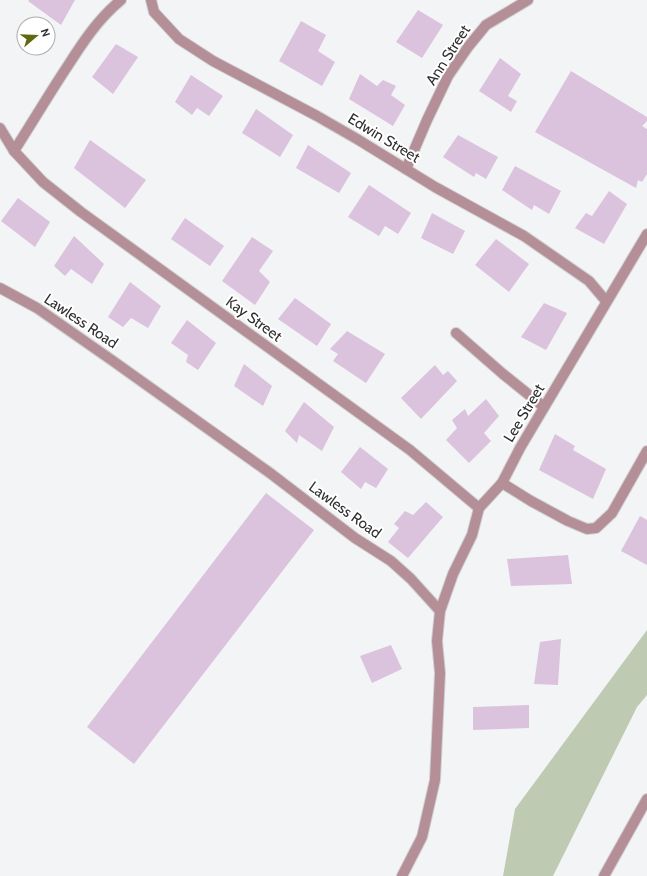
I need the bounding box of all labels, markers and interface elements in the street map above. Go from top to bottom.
north arrow [16,16,56,56]
street label: Ann Street [422,22,474,88]
text: N [38,27,53,39]
street label: Edwin Street [345,109,423,167]
street label: Lawless Road [41,290,121,352]
street label: Kay Street [222,293,286,345]
street label: Lee Street [500,381,548,445]
street label: Lawless Road [305,478,385,542]

